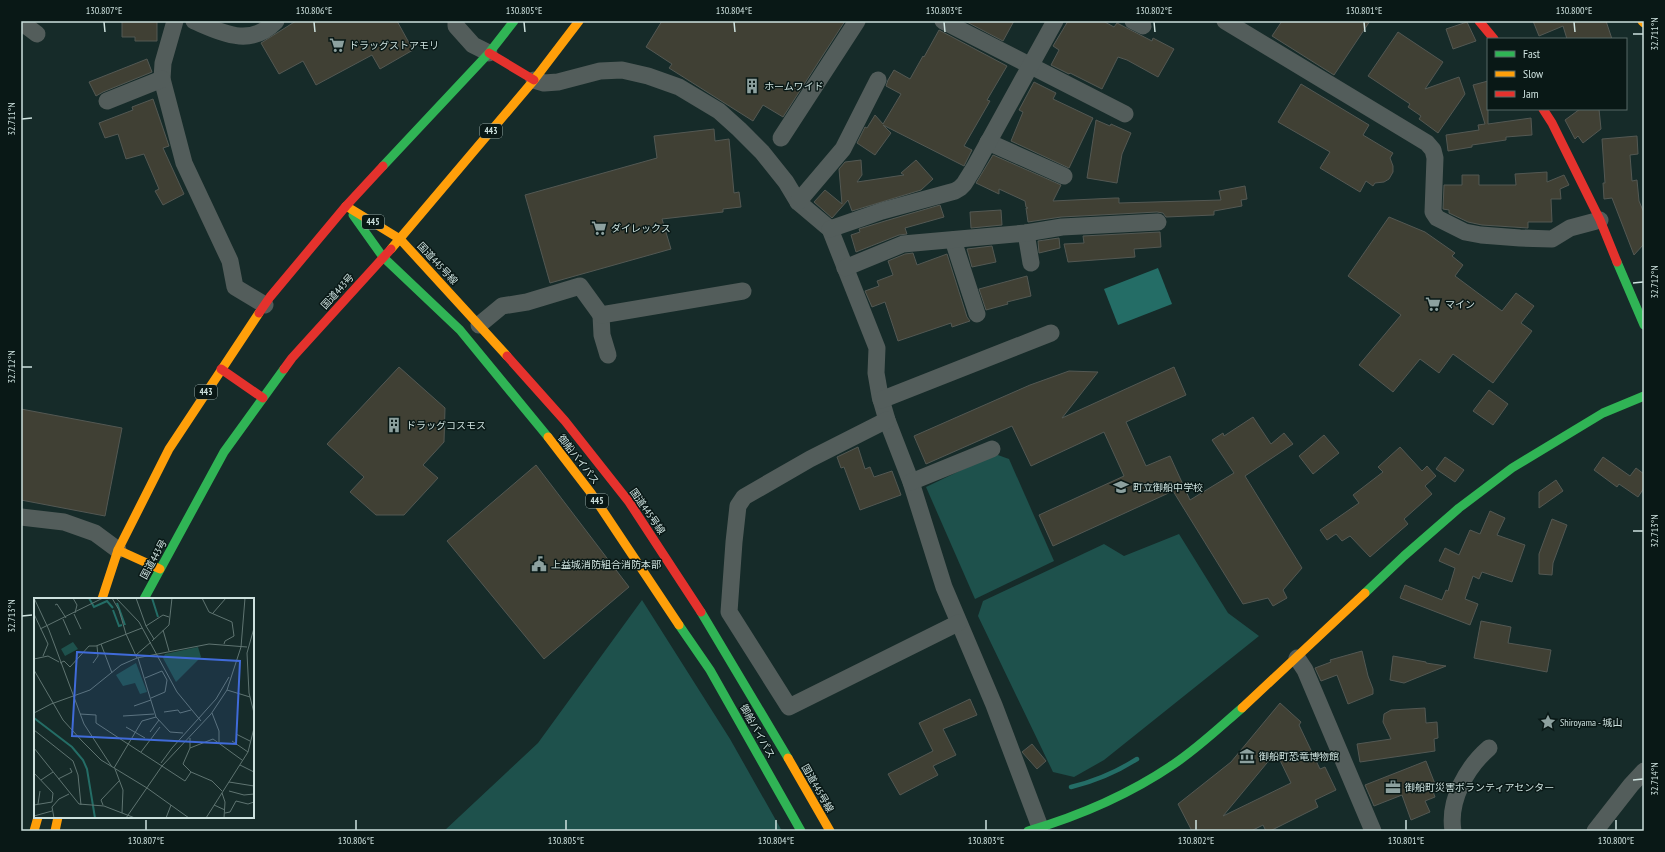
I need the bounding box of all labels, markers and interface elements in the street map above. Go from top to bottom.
text: 130.807°E [86,4,122,17]
text: 130.806°E [296,4,332,17]
text: 130.805°E [506,4,542,17]
text: 130.804°E [716,4,752,17]
text: 130.803°E [926,4,962,17]
text: 130.802°E [1136,4,1172,17]
text: 130.801°E [1346,4,1382,17]
text: 130.800°E [1556,4,1592,17]
text: 32.711°N [1648,17,1661,51]
supermarket icon: ドラッグストアモリ [328,36,346,54]
legend [1487,38,1627,110]
place label: ドラッグストアモリ [349,39,439,52]
text: Fast [1523,46,1541,61]
text: Slow [1523,66,1544,81]
building icon: ホームワイド [743,77,761,95]
place label: ホームワイド [764,80,824,93]
text: Jam [1522,86,1539,101]
text: 32.711°N [5,102,18,136]
road number: 443 [480,124,502,138]
road number: 445 [362,215,384,229]
supermarket icon: ダイレックス [590,219,608,237]
place label: ダイレックス [611,222,671,235]
street label: 国道445号線 [415,239,461,287]
text: 32.712°N [1648,265,1661,299]
street label: 国道443号 [318,271,357,312]
supermarket icon: マイン [1424,295,1442,313]
place label: マイン [1445,298,1475,311]
text: 32.712°N [5,350,18,384]
road number: 443 [195,385,217,399]
building icon: ドラッグコスモス [385,416,403,434]
place label: ドラッグコスモス [406,419,486,432]
street label: 御船バイパス [555,432,602,487]
school or university icon: 町立御船中学校 [1112,478,1130,496]
place label: 町立御船中学校 [1133,481,1203,494]
street label: 国道445号線 [627,486,668,537]
road number: 445 [586,494,608,508]
text: 32.713°N [1648,514,1661,548]
street label: 国道443号 [137,537,170,581]
public building icon: 上益城消防組合消防本部 [530,555,548,573]
place label: 上益城消防組合消防本部 [551,558,661,571]
inset map [34,598,254,818]
text: 32.713°N [5,599,18,633]
street label: 御船バイパス [737,702,778,761]
place icon: Shiroyama - 城山 [1539,713,1557,731]
place label: Shiroyama - 城山 [1560,716,1622,729]
museum icon: 御船町恐竜博物館 [1238,747,1256,765]
place label: 御船町恐竜博物館 [1259,750,1339,763]
street label: 国道445号線 [799,762,837,815]
text: 32.714°N [1648,762,1661,796]
office icon: 御船町災害ボランティアセンター [1384,778,1402,796]
place label: 御船町災害ボランティアセンター [1405,781,1554,794]
text: 130.807°E [128,834,164,847]
text: 130.806°E [338,834,374,847]
text: 130.805°E [548,834,584,847]
text: 130.804°E [758,834,794,847]
text: 130.803°E [968,834,1004,847]
text: 130.802°E [1178,834,1214,847]
text: 130.801°E [1388,834,1424,847]
text: 130.800°E [1598,834,1634,847]

